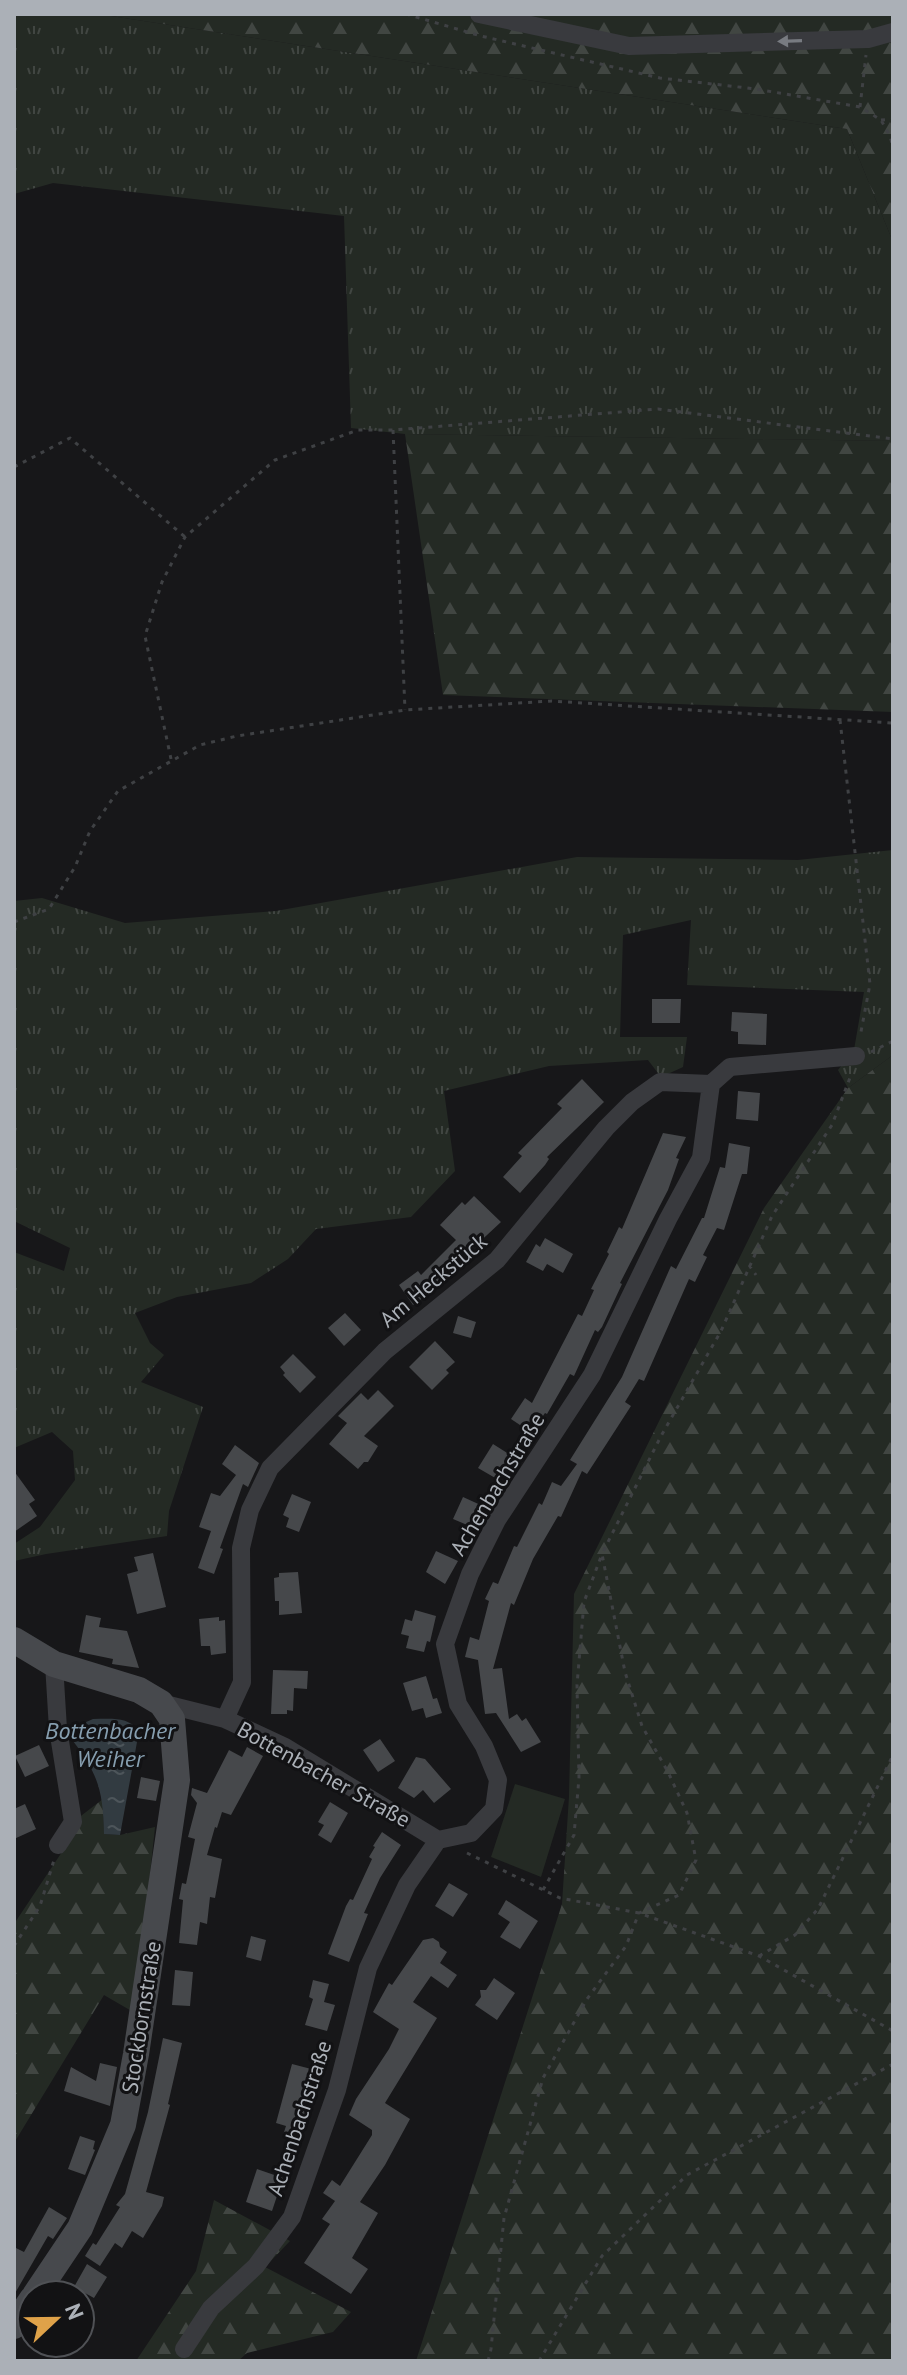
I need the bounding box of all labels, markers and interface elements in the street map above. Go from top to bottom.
one-way arrow [777,35,802,48]
street label: Am Heckstück [374,1227,493,1333]
street label: Achenbachstraße [443,1407,551,1561]
water label: Bottenbacher Weiher [45,1715,177,1774]
street label: Bottenbacher Straße [233,1715,415,1833]
street label: Stockbornstraße [115,1939,167,2095]
street label: Achenbachstraße [261,2037,337,2199]
north arrow [16,2279,96,2359]
text: N [59,2300,90,2323]

